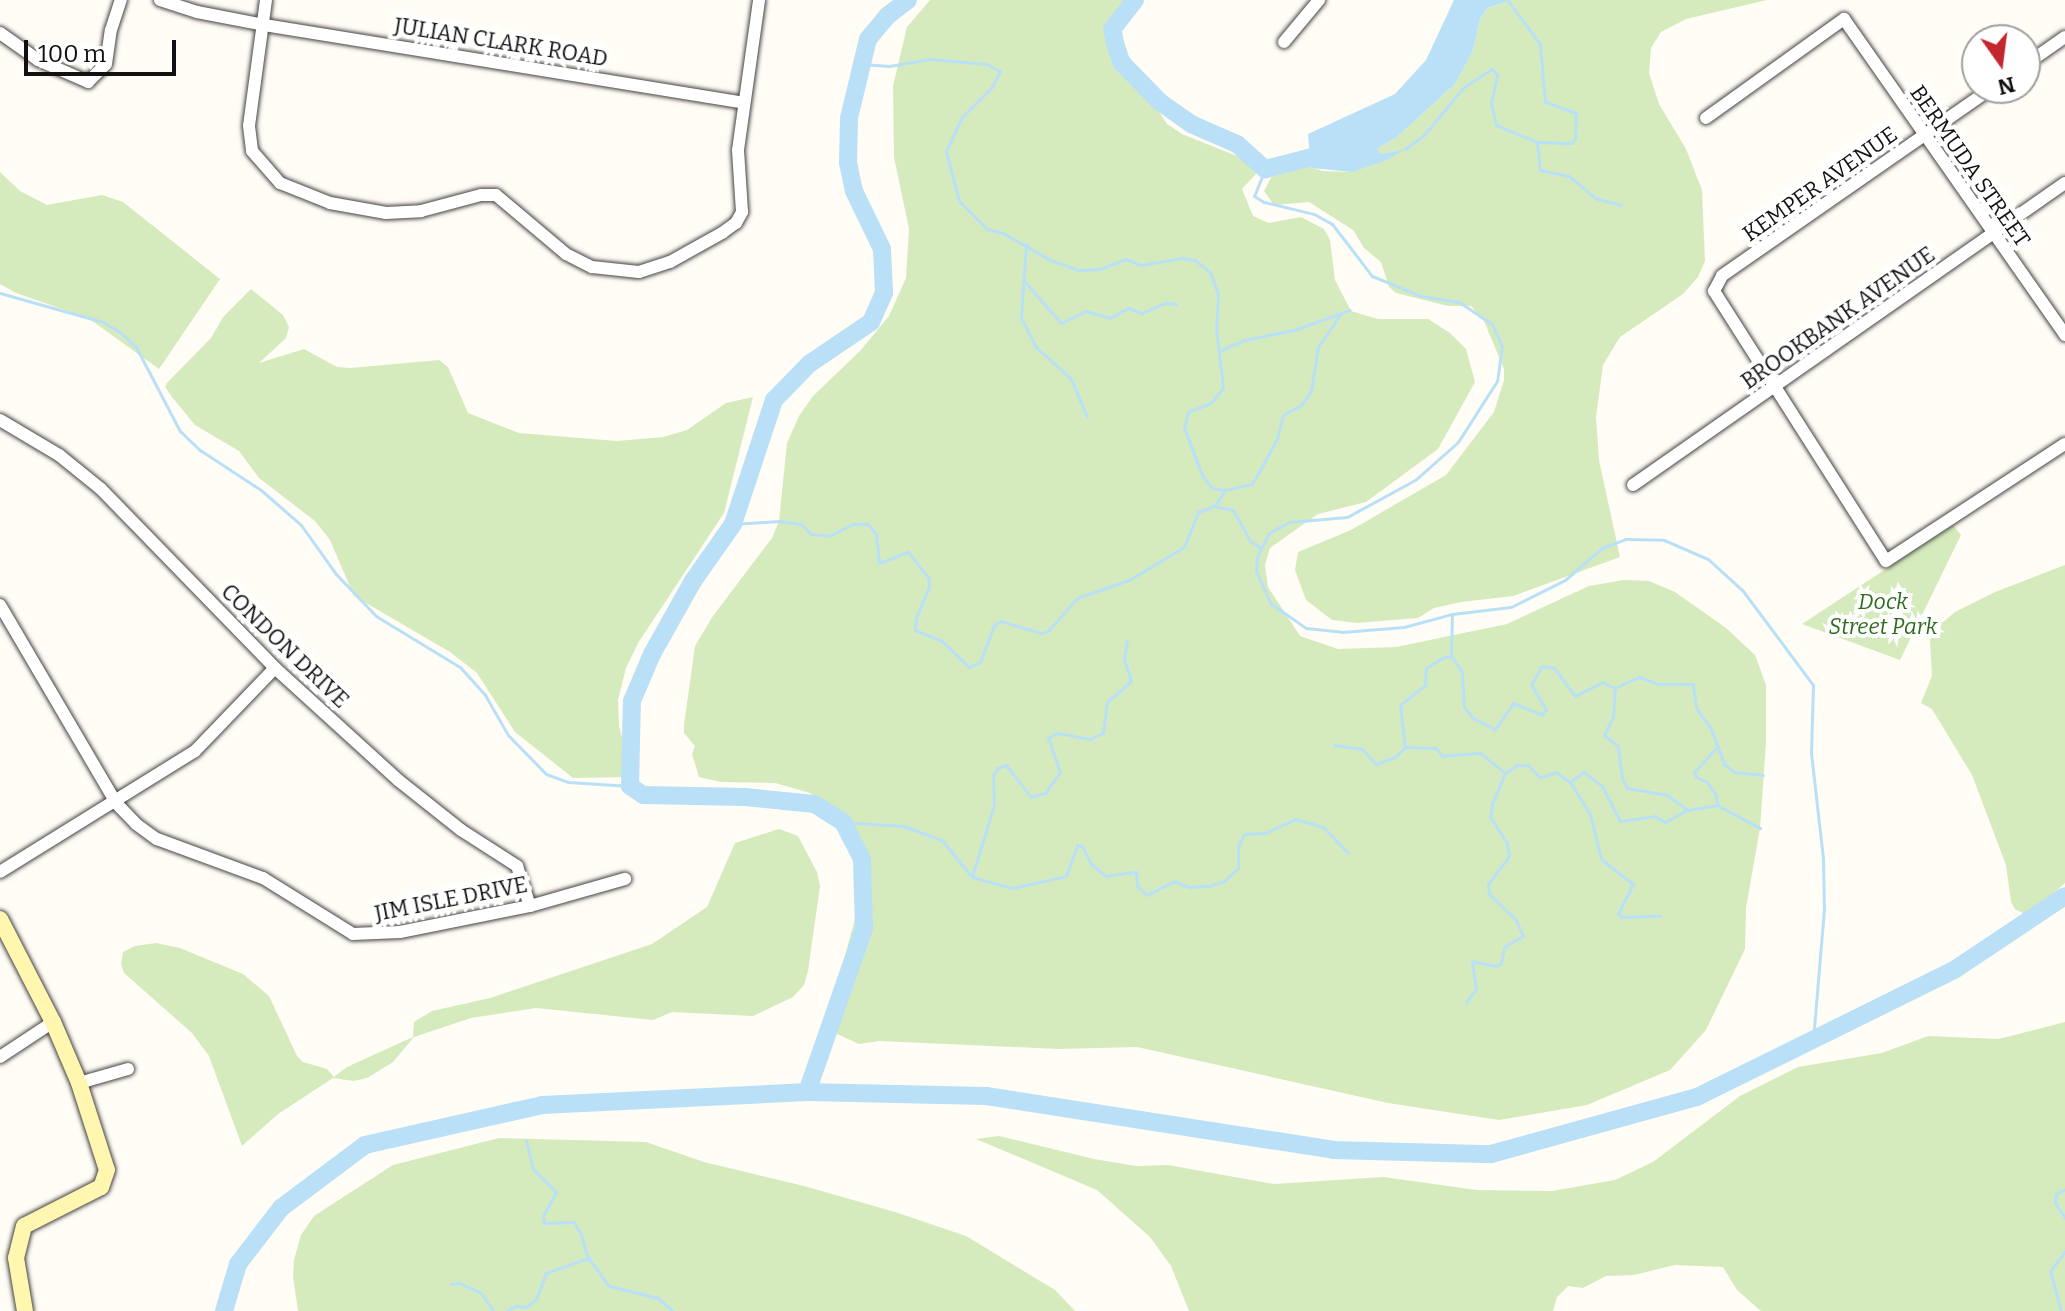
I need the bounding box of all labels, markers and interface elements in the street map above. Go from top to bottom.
street label: JULIAN CLARK ROAD [392,12,610,72]
scale bar [28,24,180,74]
north arrow [1961,24,2041,104]
text: 100 m [38,40,106,68]
text: N [1995,71,2018,101]
street label: BERMUDA STREET [1904,80,2036,252]
street label: KEMPER AVENUE [1738,121,1902,247]
street label: BROOKBANK AVENUE [1736,241,1940,395]
street label: CONDON DRIVE [216,578,354,714]
park label: Dock Street Park [1828,588,1938,640]
street label: JIM ISLE DRIVE [372,871,530,927]

